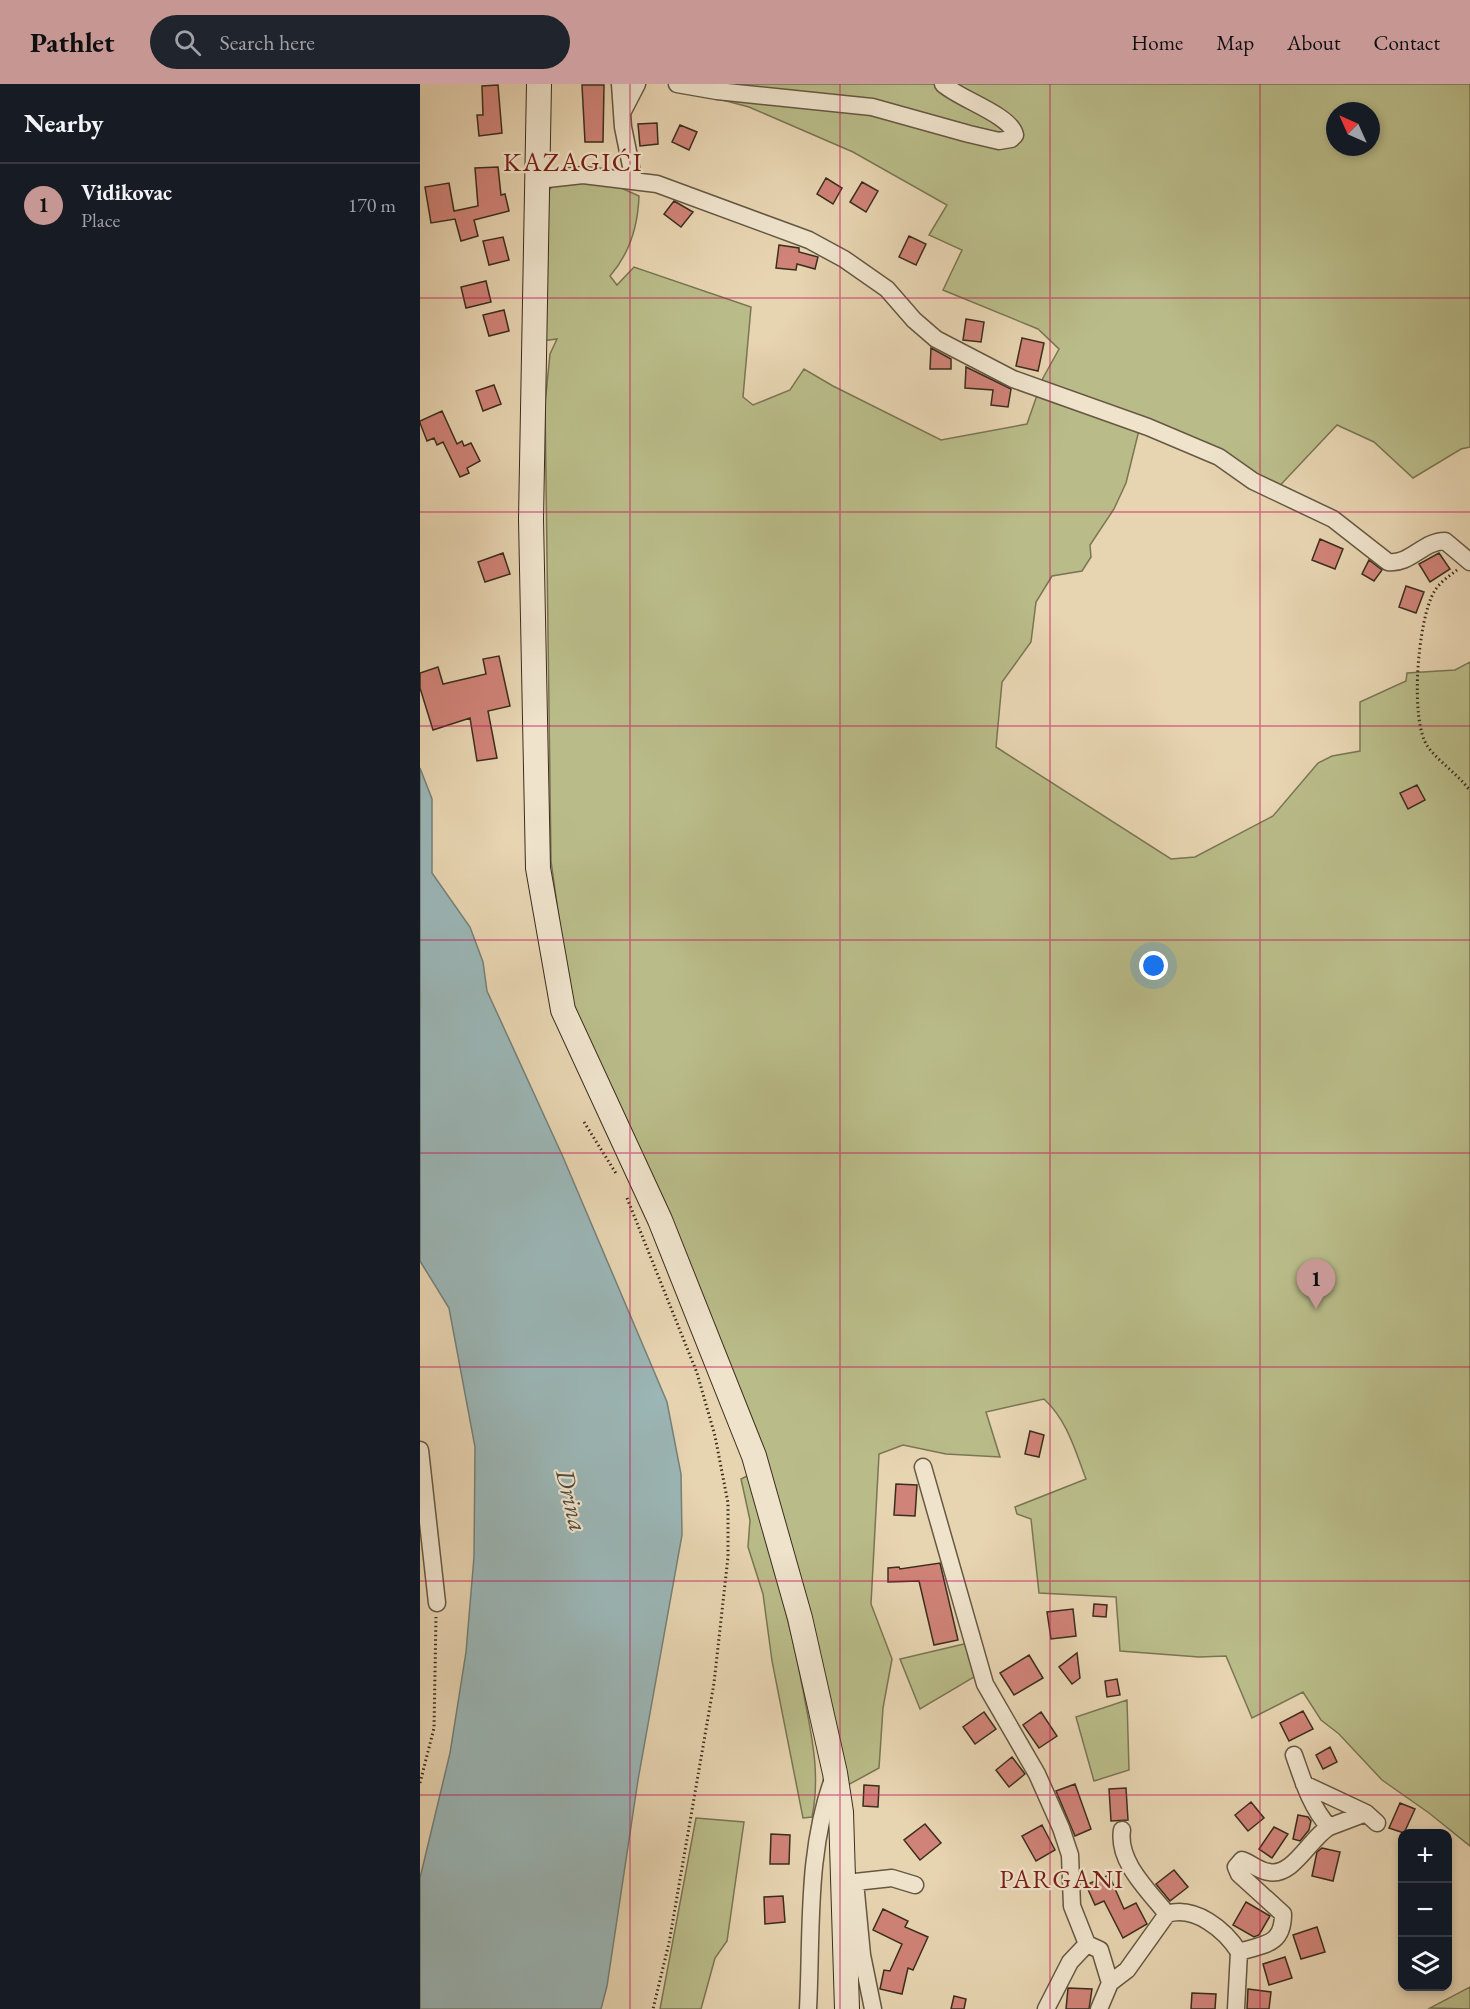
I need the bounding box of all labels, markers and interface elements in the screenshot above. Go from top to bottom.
search box [150,15,570,69]
text: Pathlet [30,24,114,60]
icon: search [171,26,204,59]
text: Search here [219,28,315,57]
text: Home [1131,29,1183,56]
text: Map [1216,29,1254,56]
text: About [1287,29,1340,56]
text: Contact [1373,29,1440,56]
north arrow [1326,102,1380,156]
text: Nearby [24,106,104,140]
district label: KAZAGIĆI [503,144,643,179]
text: Vidikovac [81,178,172,207]
text: 1 [38,192,49,218]
text: 170 m [348,192,396,218]
text: Place [81,207,120,233]
your location [1139,951,1168,980]
pin: 1 [1296,1260,1336,1309]
water label: Drina [548,1464,596,1535]
map controls [1398,1829,1452,1991]
button: + [1398,1829,1452,1883]
district label: PARGANI [999,1862,1125,1896]
button: − [1398,1883,1452,1937]
button: layers [1398,1937,1452,1991]

